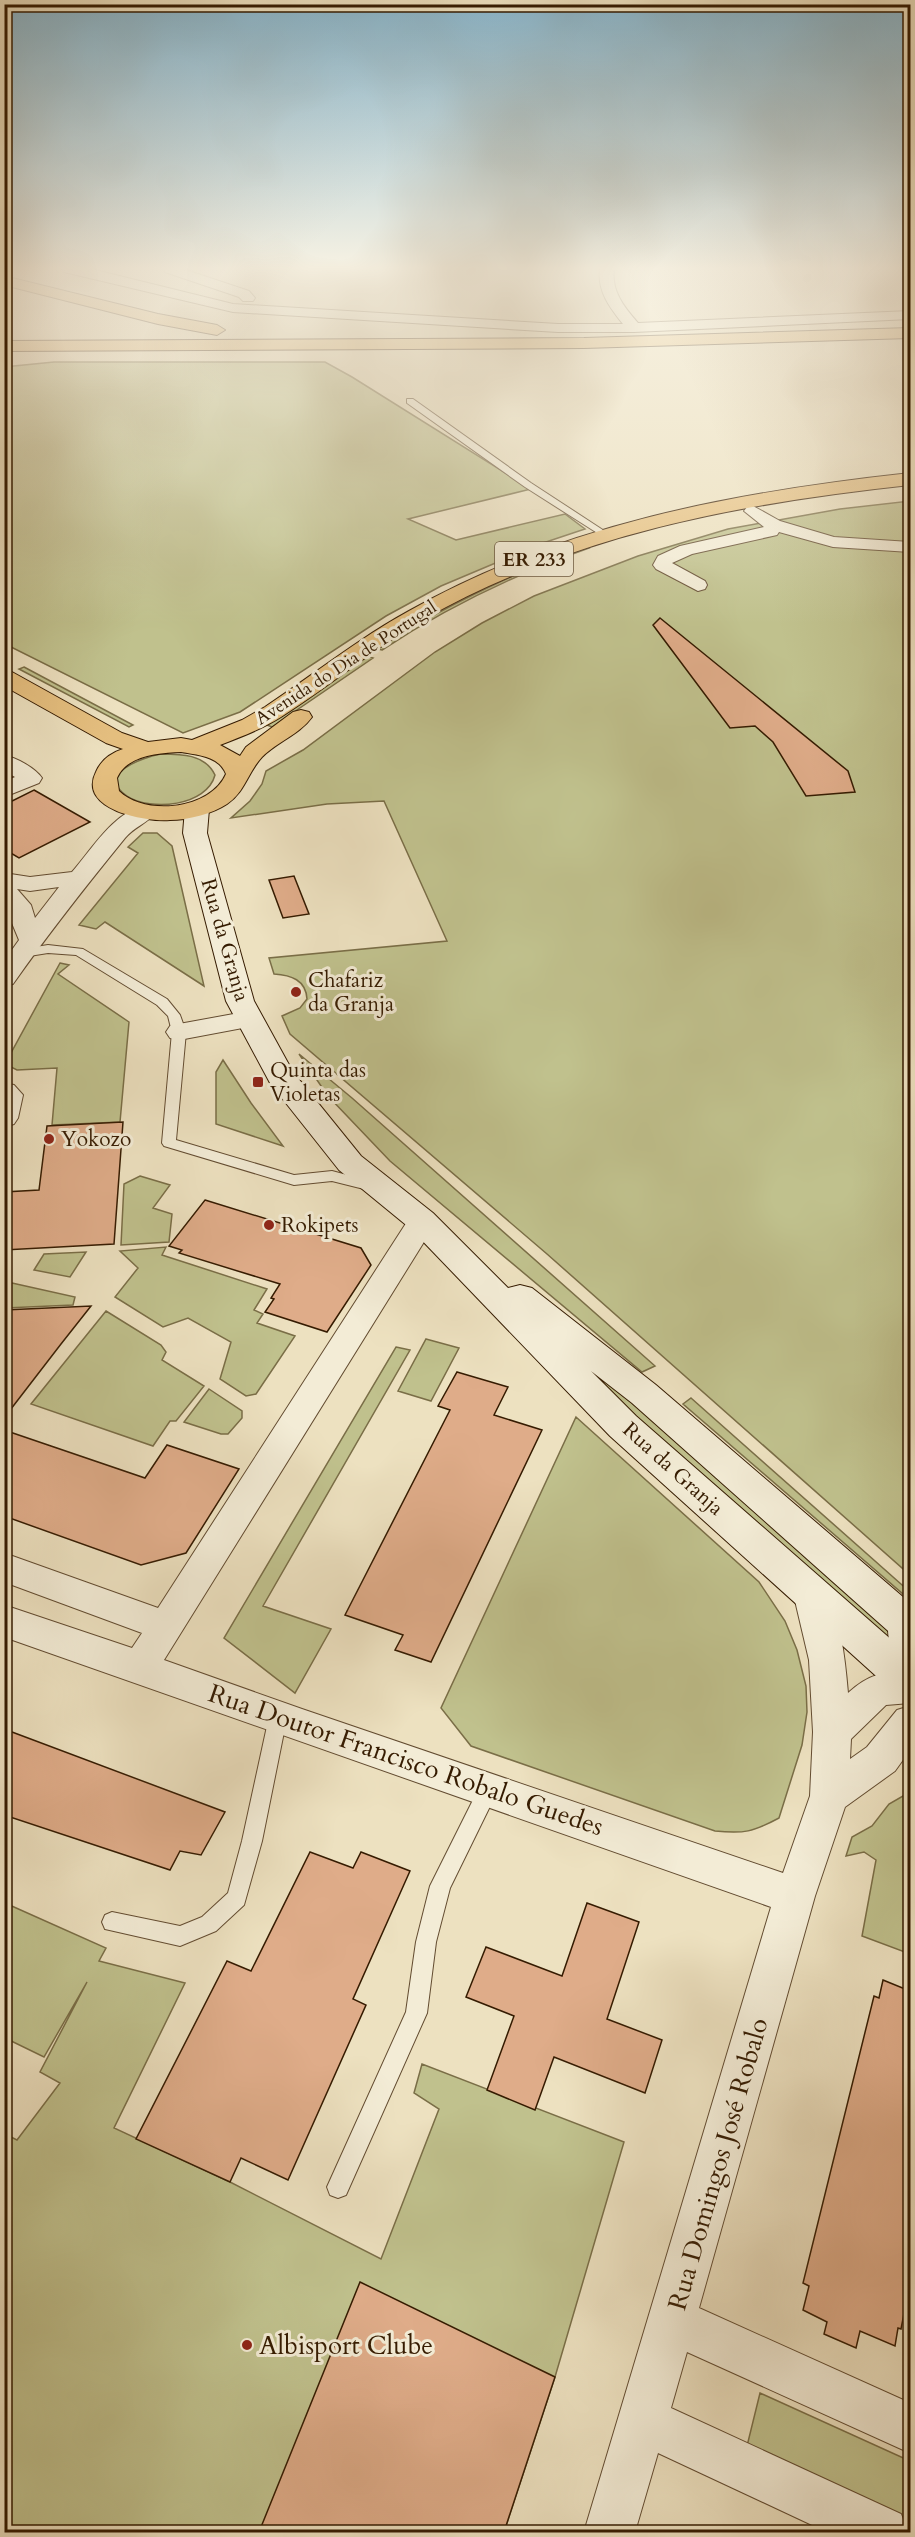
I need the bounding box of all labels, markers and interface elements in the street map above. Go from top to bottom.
road number: ER 233 [495,542,573,576]
street label: Avenida do Dia de Portugal [250,595,442,731]
street label: Rua da Granja [194,875,256,1005]
place label: Chafariz da Granja [308,966,394,1019]
marker: Chafariz da Granja [289,985,303,999]
place label: Quinta das Violetas [270,1056,366,1109]
marker: Quinta das Violetas [251,1075,265,1089]
place label: Yokozo [61,1125,131,1154]
marker: Yokozo [42,1132,56,1146]
place label: Rokipets [281,1211,358,1240]
marker: Rokipets [262,1218,276,1232]
street label: Rua da Granja [616,1416,730,1522]
street label: Rua Doutor Francisco Robalo Guedes [204,1676,608,1844]
street label: Rua Domingos José Robalo [660,2014,776,2314]
place label: Albisport Clube [259,2328,433,2363]
marker: Albisport Clube [240,2338,254,2352]

